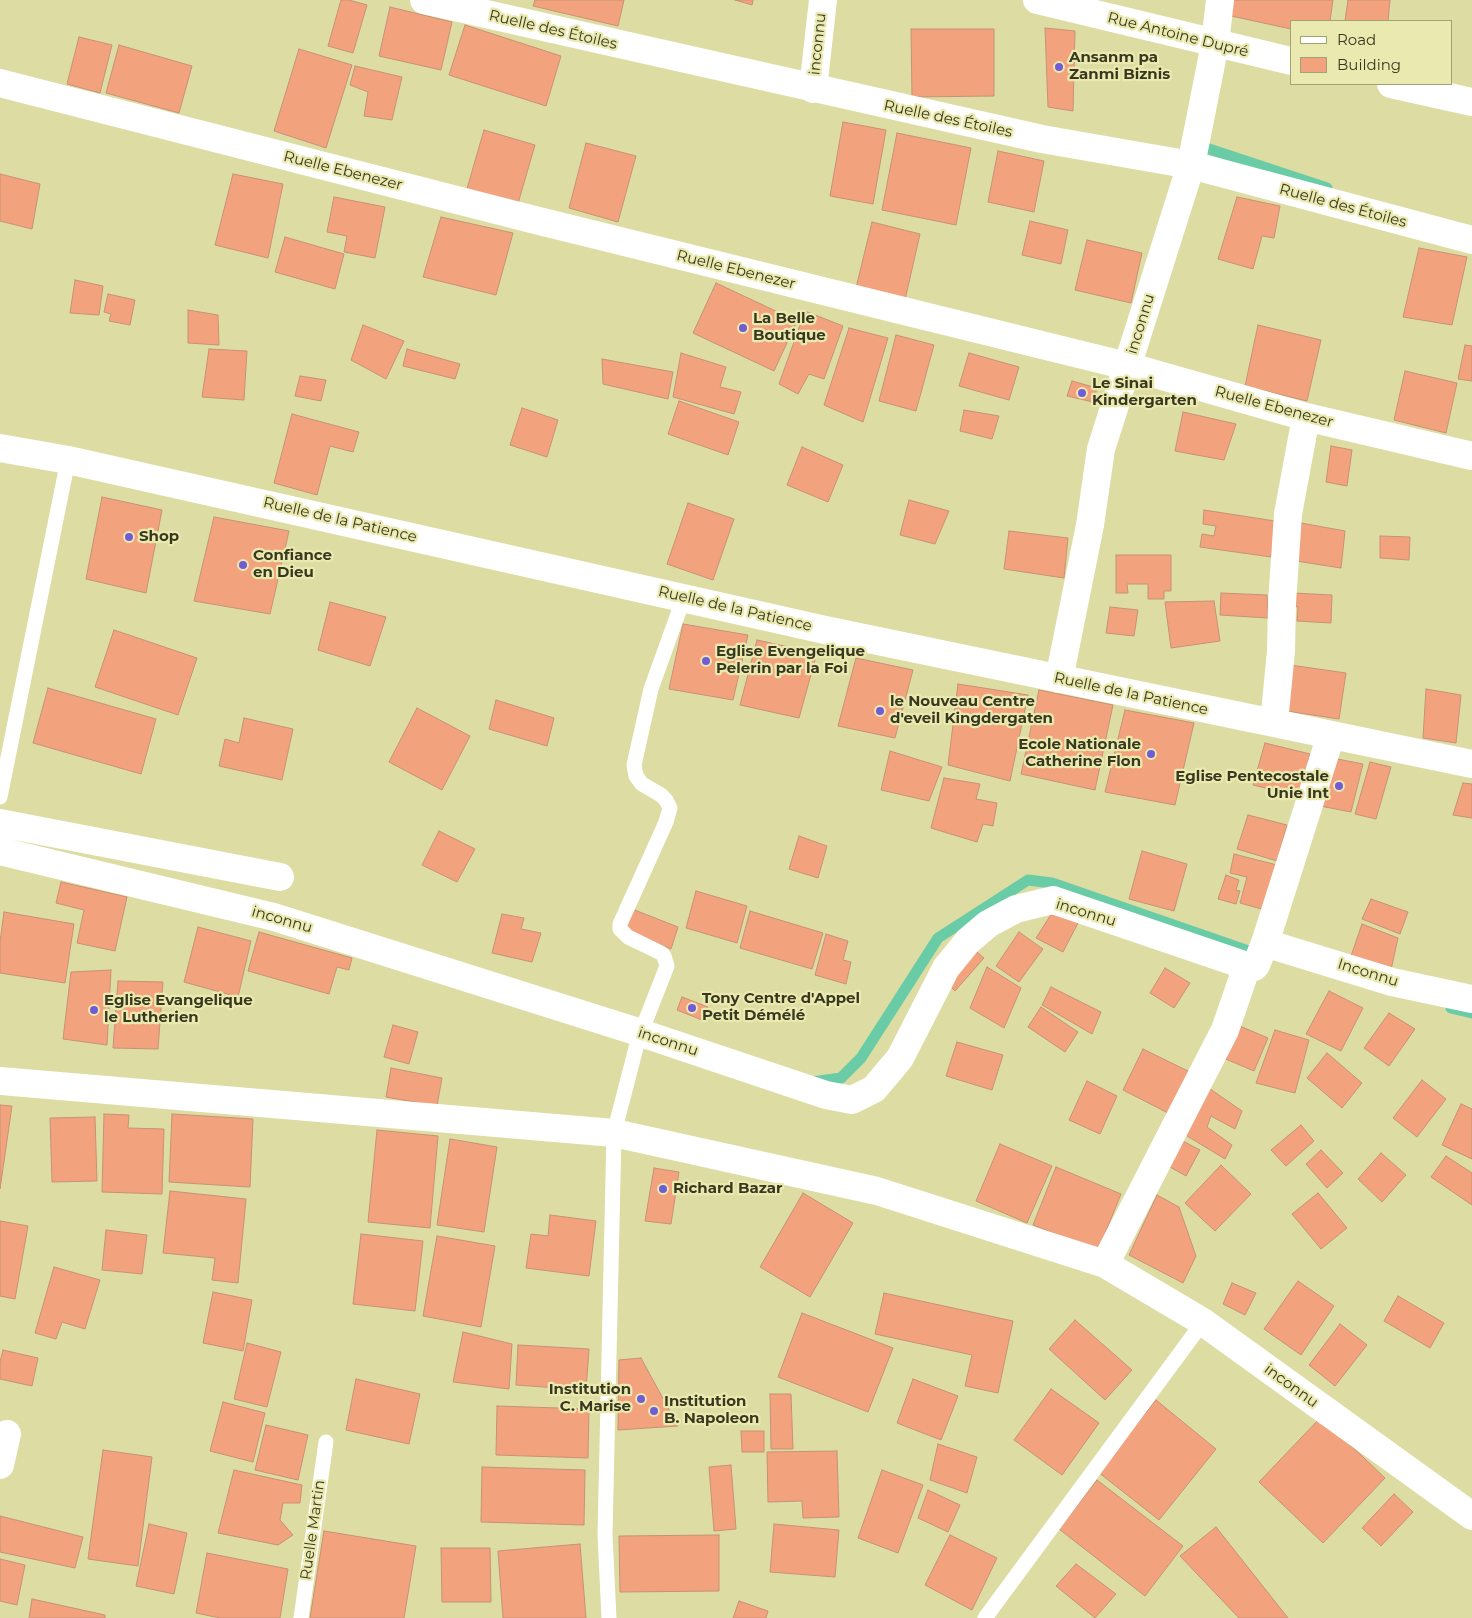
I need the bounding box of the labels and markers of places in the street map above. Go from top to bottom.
place label: Ansanm pa Zanmi Biznis [1069,49,1170,84]
marker: Ansanm pa Zanmi Biznis [1053,61,1065,73]
place label: La Belle Boutique [753,310,826,345]
marker: La Belle Boutique [737,322,749,334]
place label: Le Sinai Kindergarten [1092,375,1197,410]
marker: Le Sinai Kindergarten [1076,387,1088,399]
place label: Shop [139,528,179,546]
marker: Shop [123,531,135,543]
place label: Confiance en Dieu [253,547,332,582]
marker: Confiance en Dieu [237,559,249,571]
place label: Eglise Evengelique Pelerin par la Foi [716,643,865,678]
marker: Eglise Evengelique Pelerin par la Foi [700,655,712,667]
place label: le Nouveau Centre d'eveil Kingdergaten [890,693,1053,728]
marker: le Nouveau Centre d'eveil Kingdergaten [874,705,886,717]
place label: Ecole Nationale Catherine Flon [1018,736,1141,771]
marker: Ecole Nationale Catherine Flon [1145,748,1157,760]
place label: Eglise Pentecostale Unie Int [1175,768,1329,803]
marker: Eglise Pentecostale Unie Int [1333,780,1345,792]
place label: Tony Centre d'Appel Petit Démélé [702,990,860,1025]
place label: Eglise Evangelique le Lutherien [104,992,253,1027]
marker: Tony Centre d'Appel Petit Démélé [686,1002,698,1014]
marker: Eglise Evangelique le Lutherien [88,1004,100,1016]
place label: Richard Bazar [673,1180,783,1198]
marker: Richard Bazar [657,1183,669,1195]
place label: Institution C. Marise [549,1381,631,1416]
marker: Institution C. Marise [635,1393,647,1405]
place label: Institution B. Napoleon [664,1393,759,1428]
marker: Institution B. Napoleon [648,1405,660,1417]

